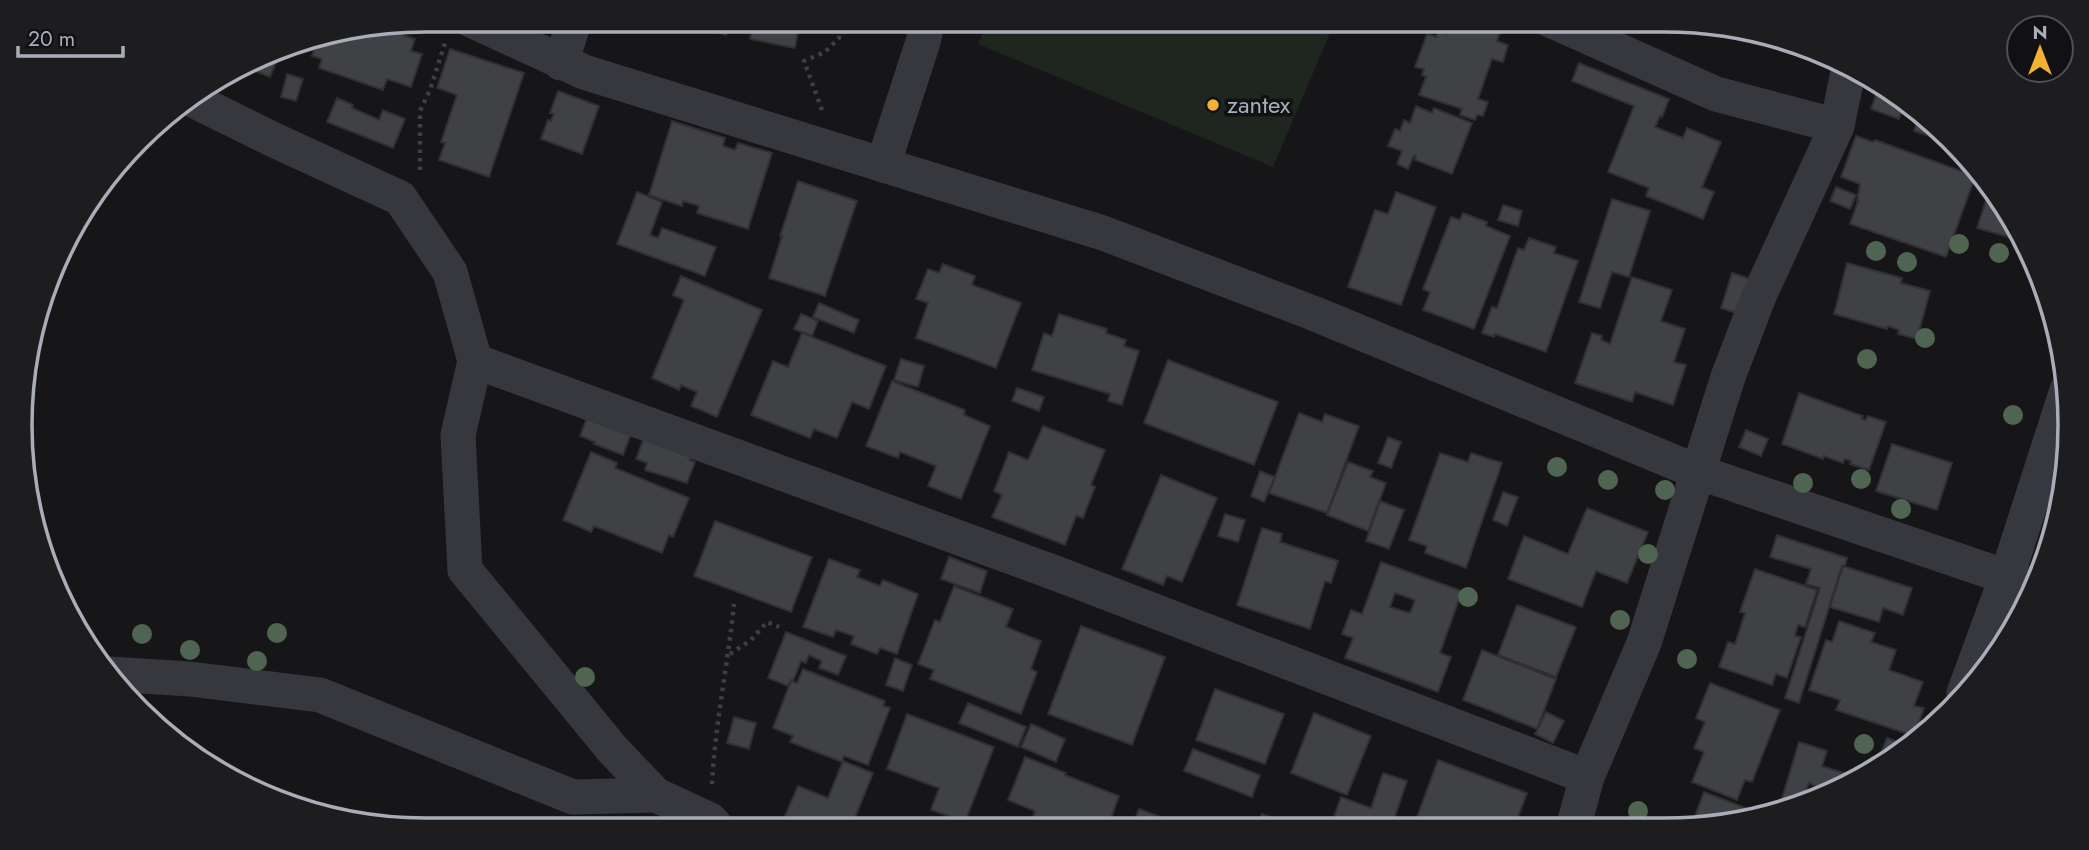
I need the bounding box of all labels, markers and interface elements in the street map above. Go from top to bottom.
scale bar [18,14,122,58]
north arrow [2005,14,2075,84]
text: N [2032,19,2048,46]
text: 20 m [28,24,75,54]
place label: zantex [1227,87,1291,122]
marker: zantex [1205,97,1221,113]

